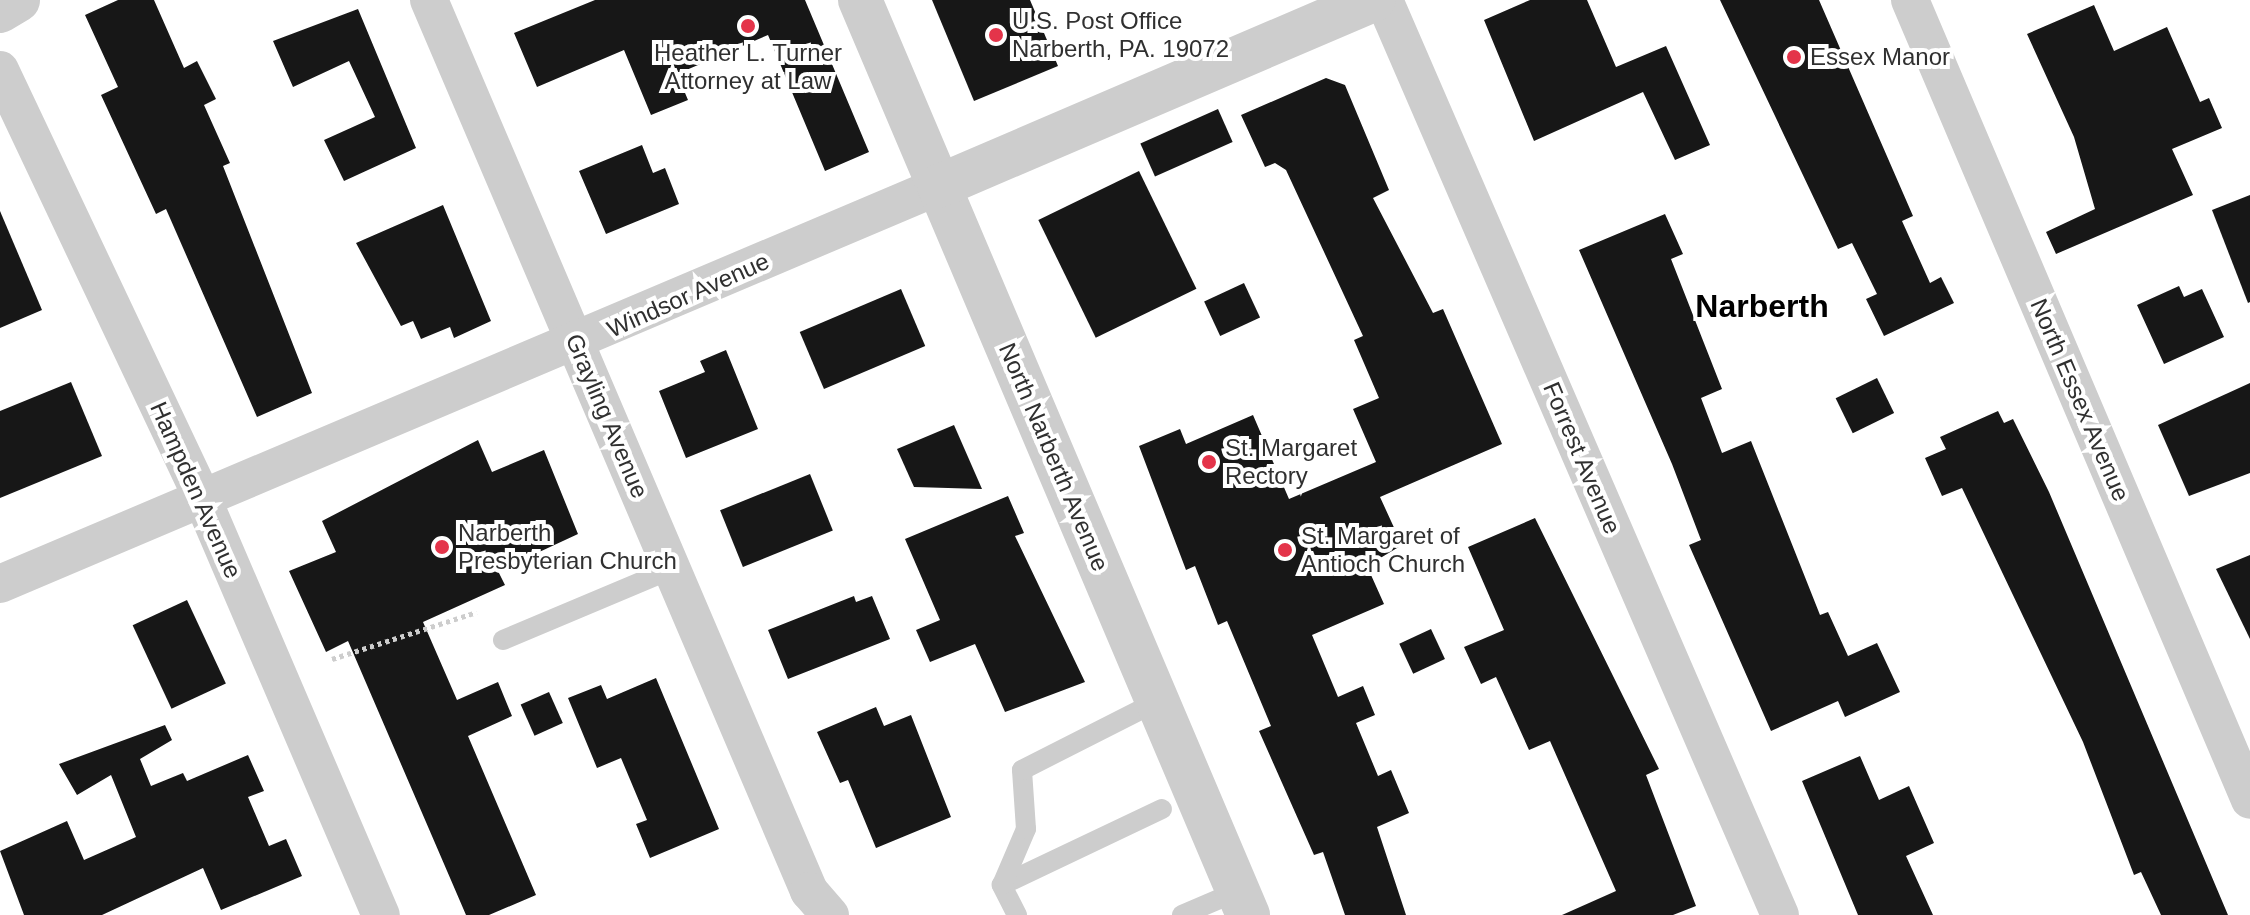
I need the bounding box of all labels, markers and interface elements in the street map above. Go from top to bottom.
place label: U.S. Post Office Narberth, PA. 19072 [1012,7,1229,63]
marker: Heather L. Turner Attorney at Law [739,17,757,35]
marker: U.S. Post Office Narberth, PA. 19072 [987,26,1005,44]
place label: Heather L. Turner Attorney at Law [654,39,842,95]
place label: Essex Manor [1810,43,1950,71]
marker: Essex Manor [1785,48,1803,66]
street label: Windsor Avenue [602,246,774,344]
district label: Narberth [1695,287,1829,325]
street label: North Essex Avenue [2024,294,2136,506]
street label: Grayling Avenue [559,329,655,503]
street label: North Narberth Avenue [993,338,1115,576]
street label: Forrest Avenue [1537,377,1627,539]
street label: Hampden Avenue [144,397,248,583]
place label: St. Margaret Rectory [1225,434,1357,490]
marker: St. Margaret Rectory [1200,453,1218,471]
place label: Narberth Presbyterian Church [458,519,677,575]
place label: St. Margaret of Antioch Church [1301,522,1465,578]
marker: Narberth Presbyterian Church [433,538,451,556]
marker: St. Margaret of Antioch Church [1276,541,1294,559]

